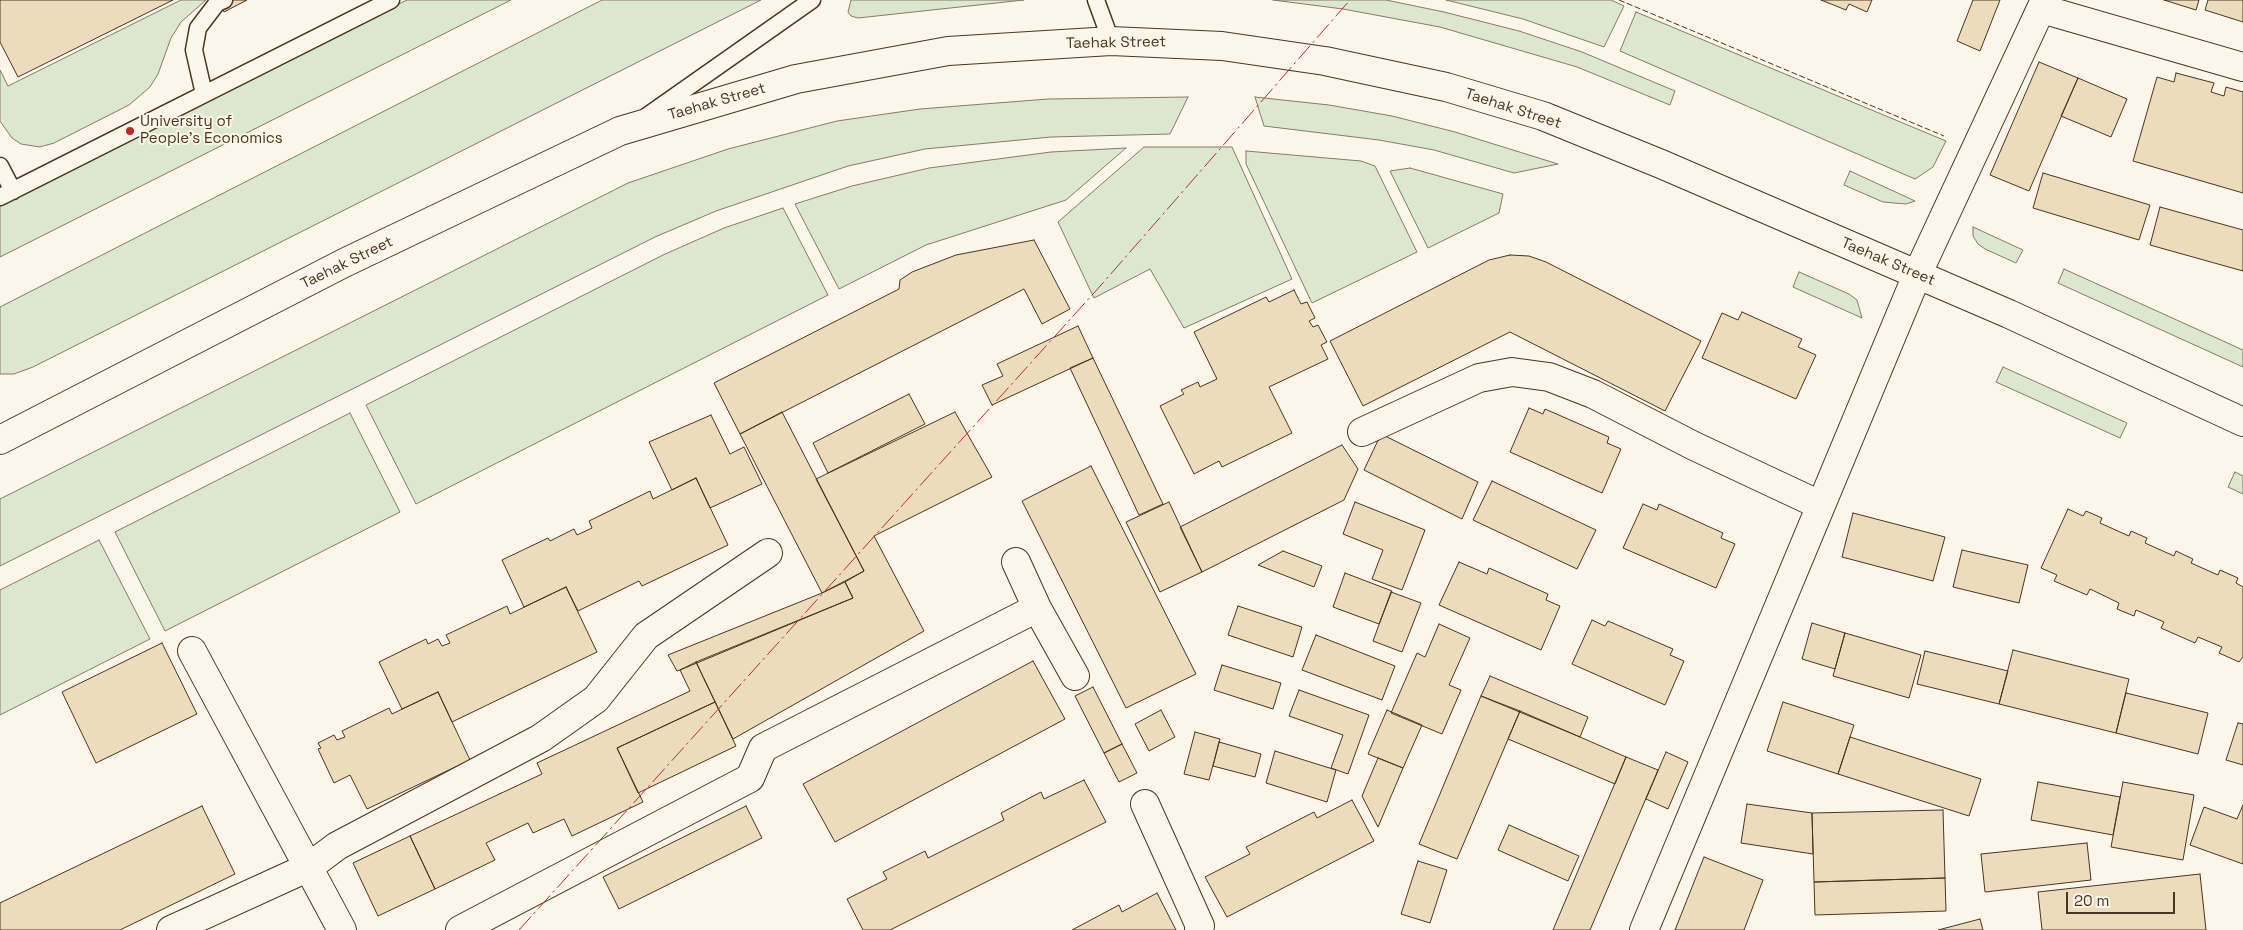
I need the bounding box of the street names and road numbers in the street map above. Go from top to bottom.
street label: Taehak Street [1066,33,1166,53]
street label: Taehak Street [666,80,768,124]
street label: Taehak Street [1462,85,1564,133]
street label: Taehak Street [298,233,396,293]
street label: Taehak Street [1838,234,1938,290]

